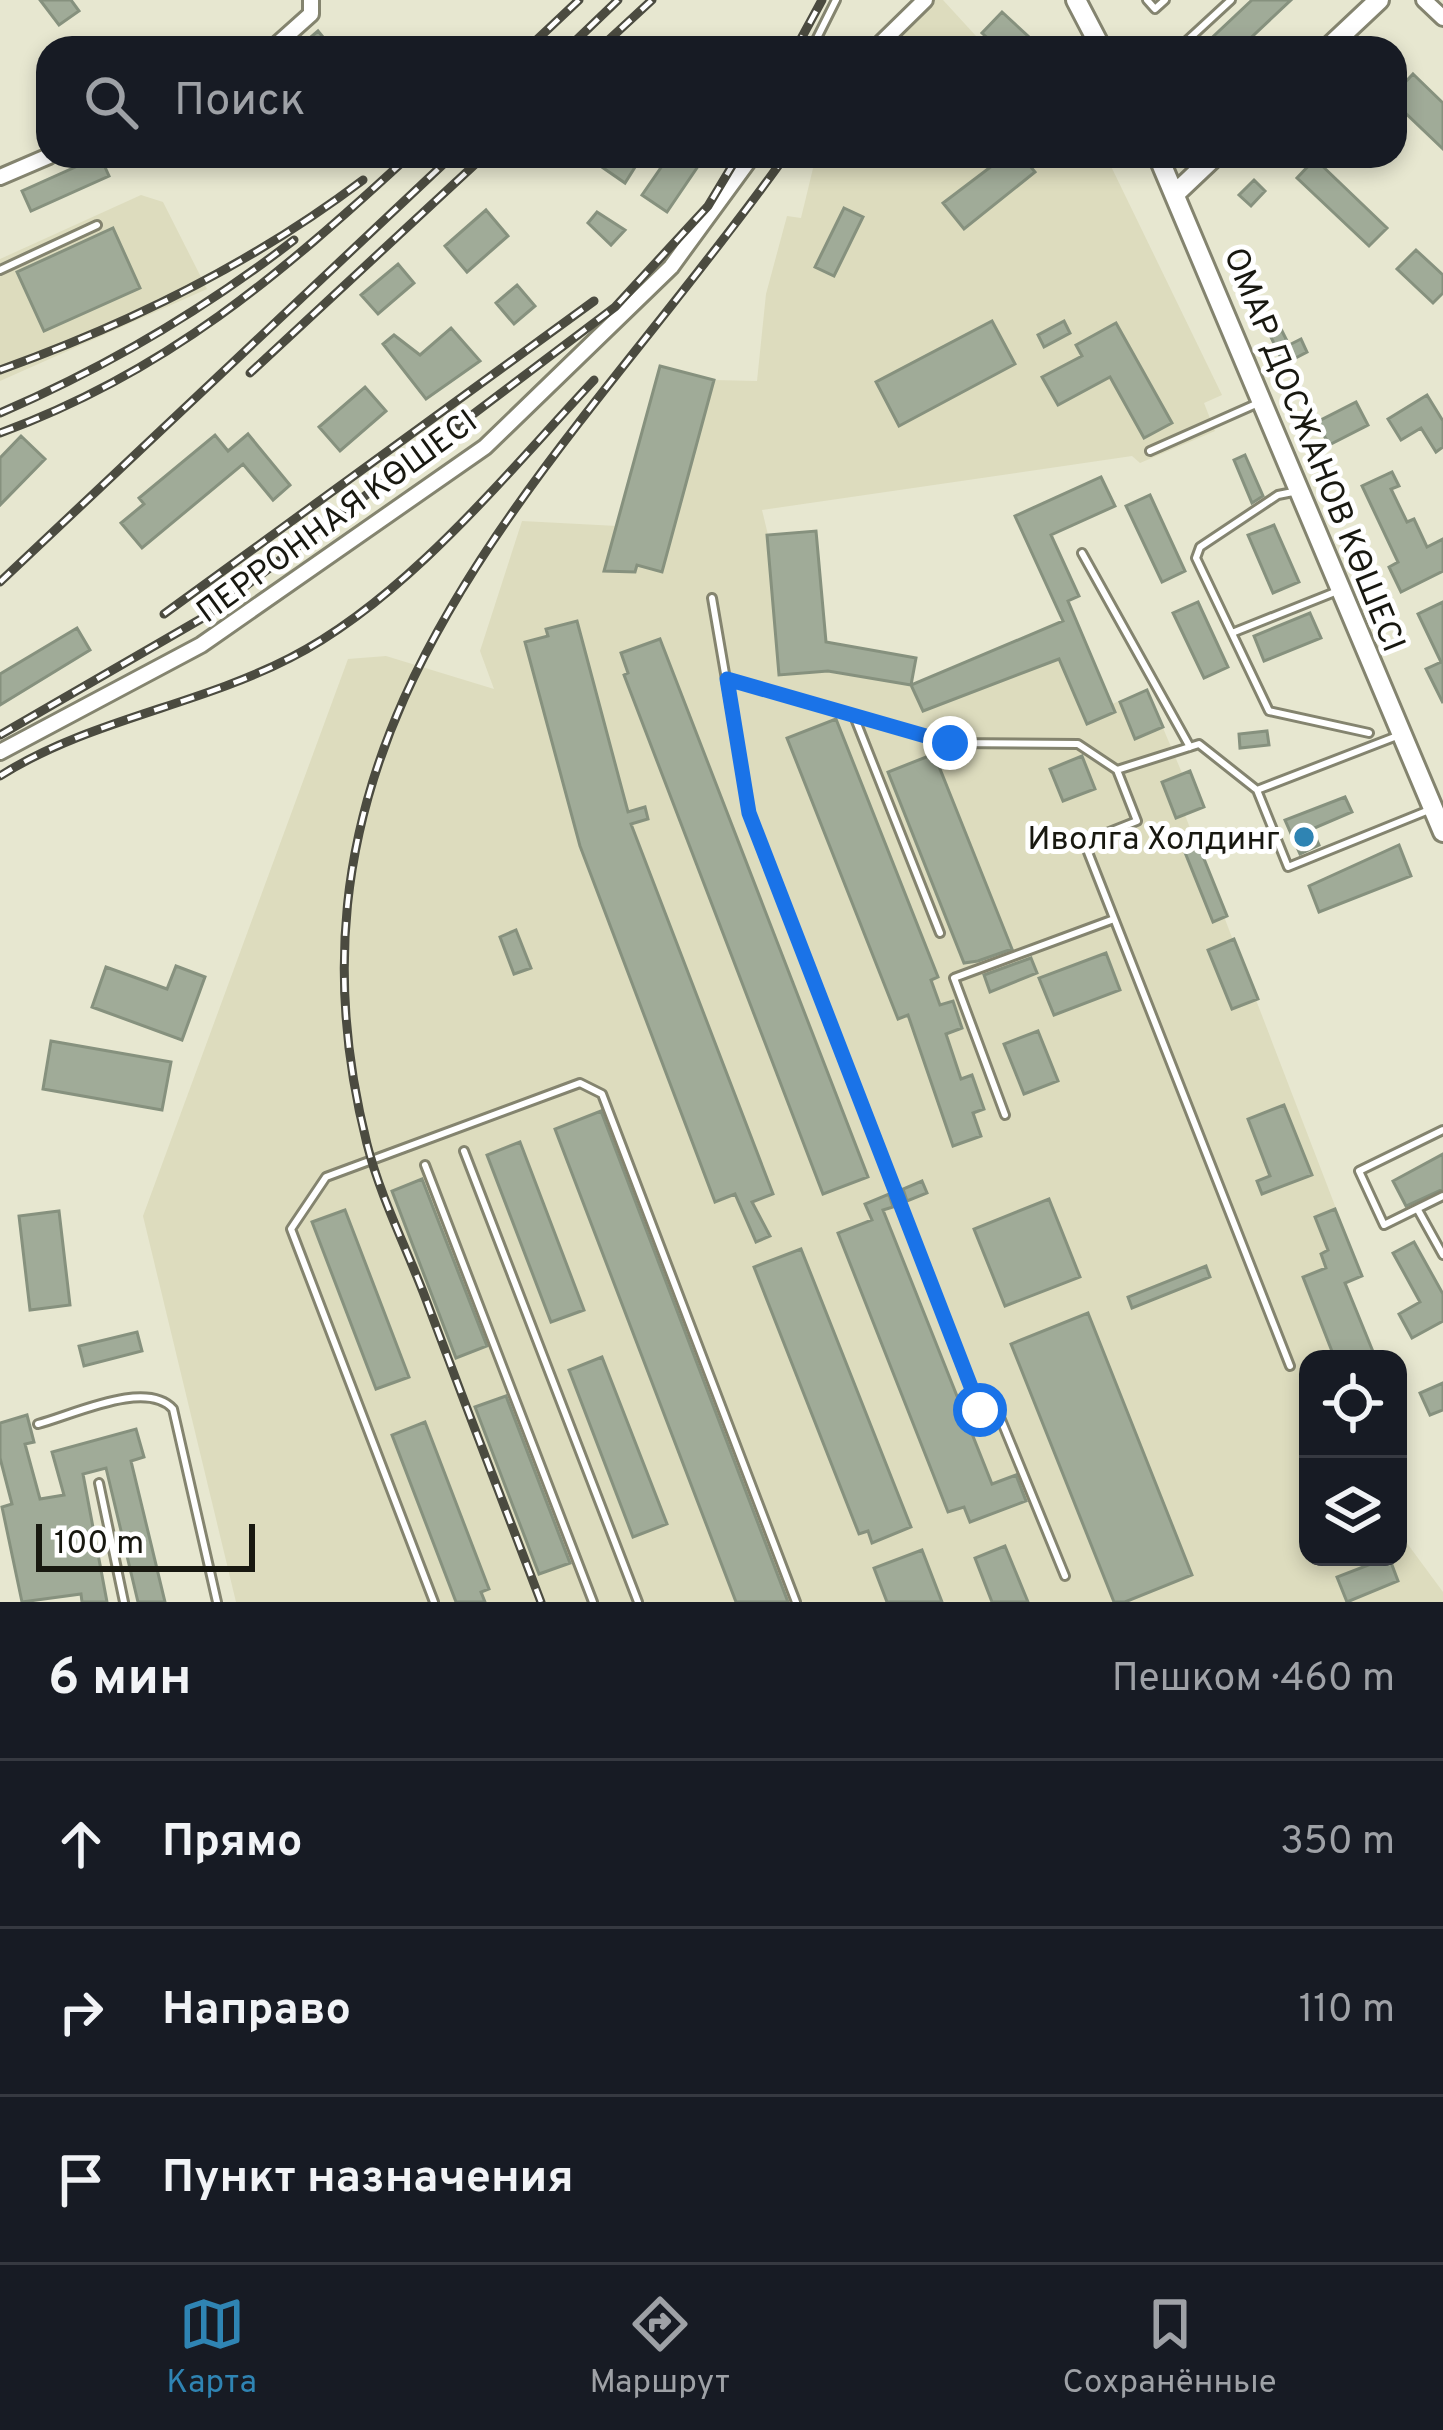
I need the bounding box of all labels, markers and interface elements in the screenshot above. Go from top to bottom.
search box [36,36,1407,168]
icon: search [78,69,144,135]
text: Поиск [174,74,305,131]
street label: ОМАР ДОСЖАНОВ КӨШЕСІ [1212,242,1413,659]
street label: ПЕРРОННАЯ КӨШЕСІ [190,402,487,634]
route end [923,716,977,770]
place label: Иволга Холдинг [1027,820,1280,862]
marker: Иволга Холдинг [1291,824,1317,850]
map controls [1299,1350,1407,1566]
button: locate [1299,1350,1407,1458]
route start [953,1383,1007,1437]
button: layers [1299,1458,1407,1566]
scale bar [36,1518,255,1571]
text: 100 m [54,1524,144,1566]
text: 6 мин [48,1648,191,1713]
text: Пешком · 460 m [1112,1656,1395,1705]
icon: ahead [48,1811,114,1877]
text: Прямо [162,1815,303,1872]
text: 350 m [1280,1819,1395,1868]
icon: right [48,1979,114,2045]
text: Направо [162,1983,351,2040]
text: 110 m [1299,1987,1395,2036]
icon: arrive [48,2147,114,2213]
text: Пункт назначения [162,2151,574,2208]
tab: Карта [166,2291,257,2405]
tab: Маршрут [589,2291,730,2405]
tab: Сохранённые [1063,2291,1277,2405]

